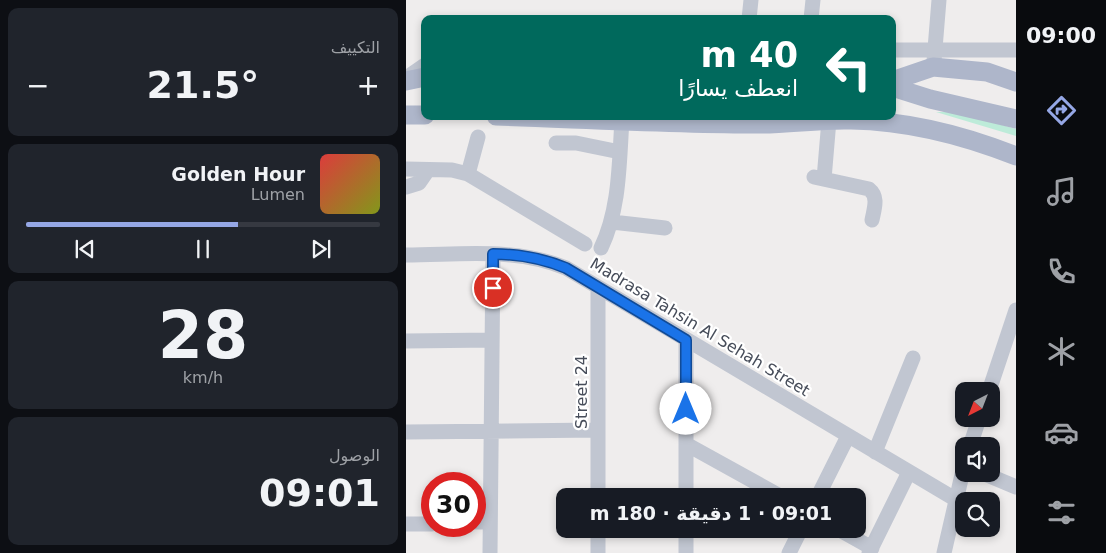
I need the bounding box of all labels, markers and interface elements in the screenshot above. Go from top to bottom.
text: 09:00 [1026,23,1096,48]
text: 40 m [701,35,798,75]
icon: left [816,35,881,100]
text: التكييف [331,38,380,57]
text: 21.5° [147,63,259,107]
text: − [26,69,49,102]
text: + [357,69,380,102]
text: انعطف يسارًا [678,76,798,101]
icon: directions [1044,93,1079,128]
text: Golden Hour [171,163,305,185]
icon: music [1044,174,1079,209]
text: Lumen [251,185,305,204]
icon: previous [71,235,99,263]
icon: pause [189,235,217,263]
icon: next [307,235,335,263]
street label: Madrasa Tahsin Al Sehah Street [587,254,813,400]
icon: phone [1044,254,1079,289]
pin [472,267,514,309]
icon: arrive [479,274,507,302]
text: 28 [158,298,248,373]
icon: climate [1044,334,1079,369]
street label: Street 24 [572,355,591,429]
text: km/h [183,368,223,387]
position arrow [659,382,711,434]
north arrow [955,382,1000,428]
map controls [955,382,1000,537]
icon: car [1044,415,1079,450]
button: sound [955,437,1000,482]
text: الوصول [329,446,380,465]
text: 09:01 [259,471,380,515]
speed limit sign: 30 [421,472,486,537]
button: search [955,492,1000,537]
icon: filters [1044,495,1079,530]
text: 09:01 · 1 دقيقة · 180 m [590,502,832,524]

